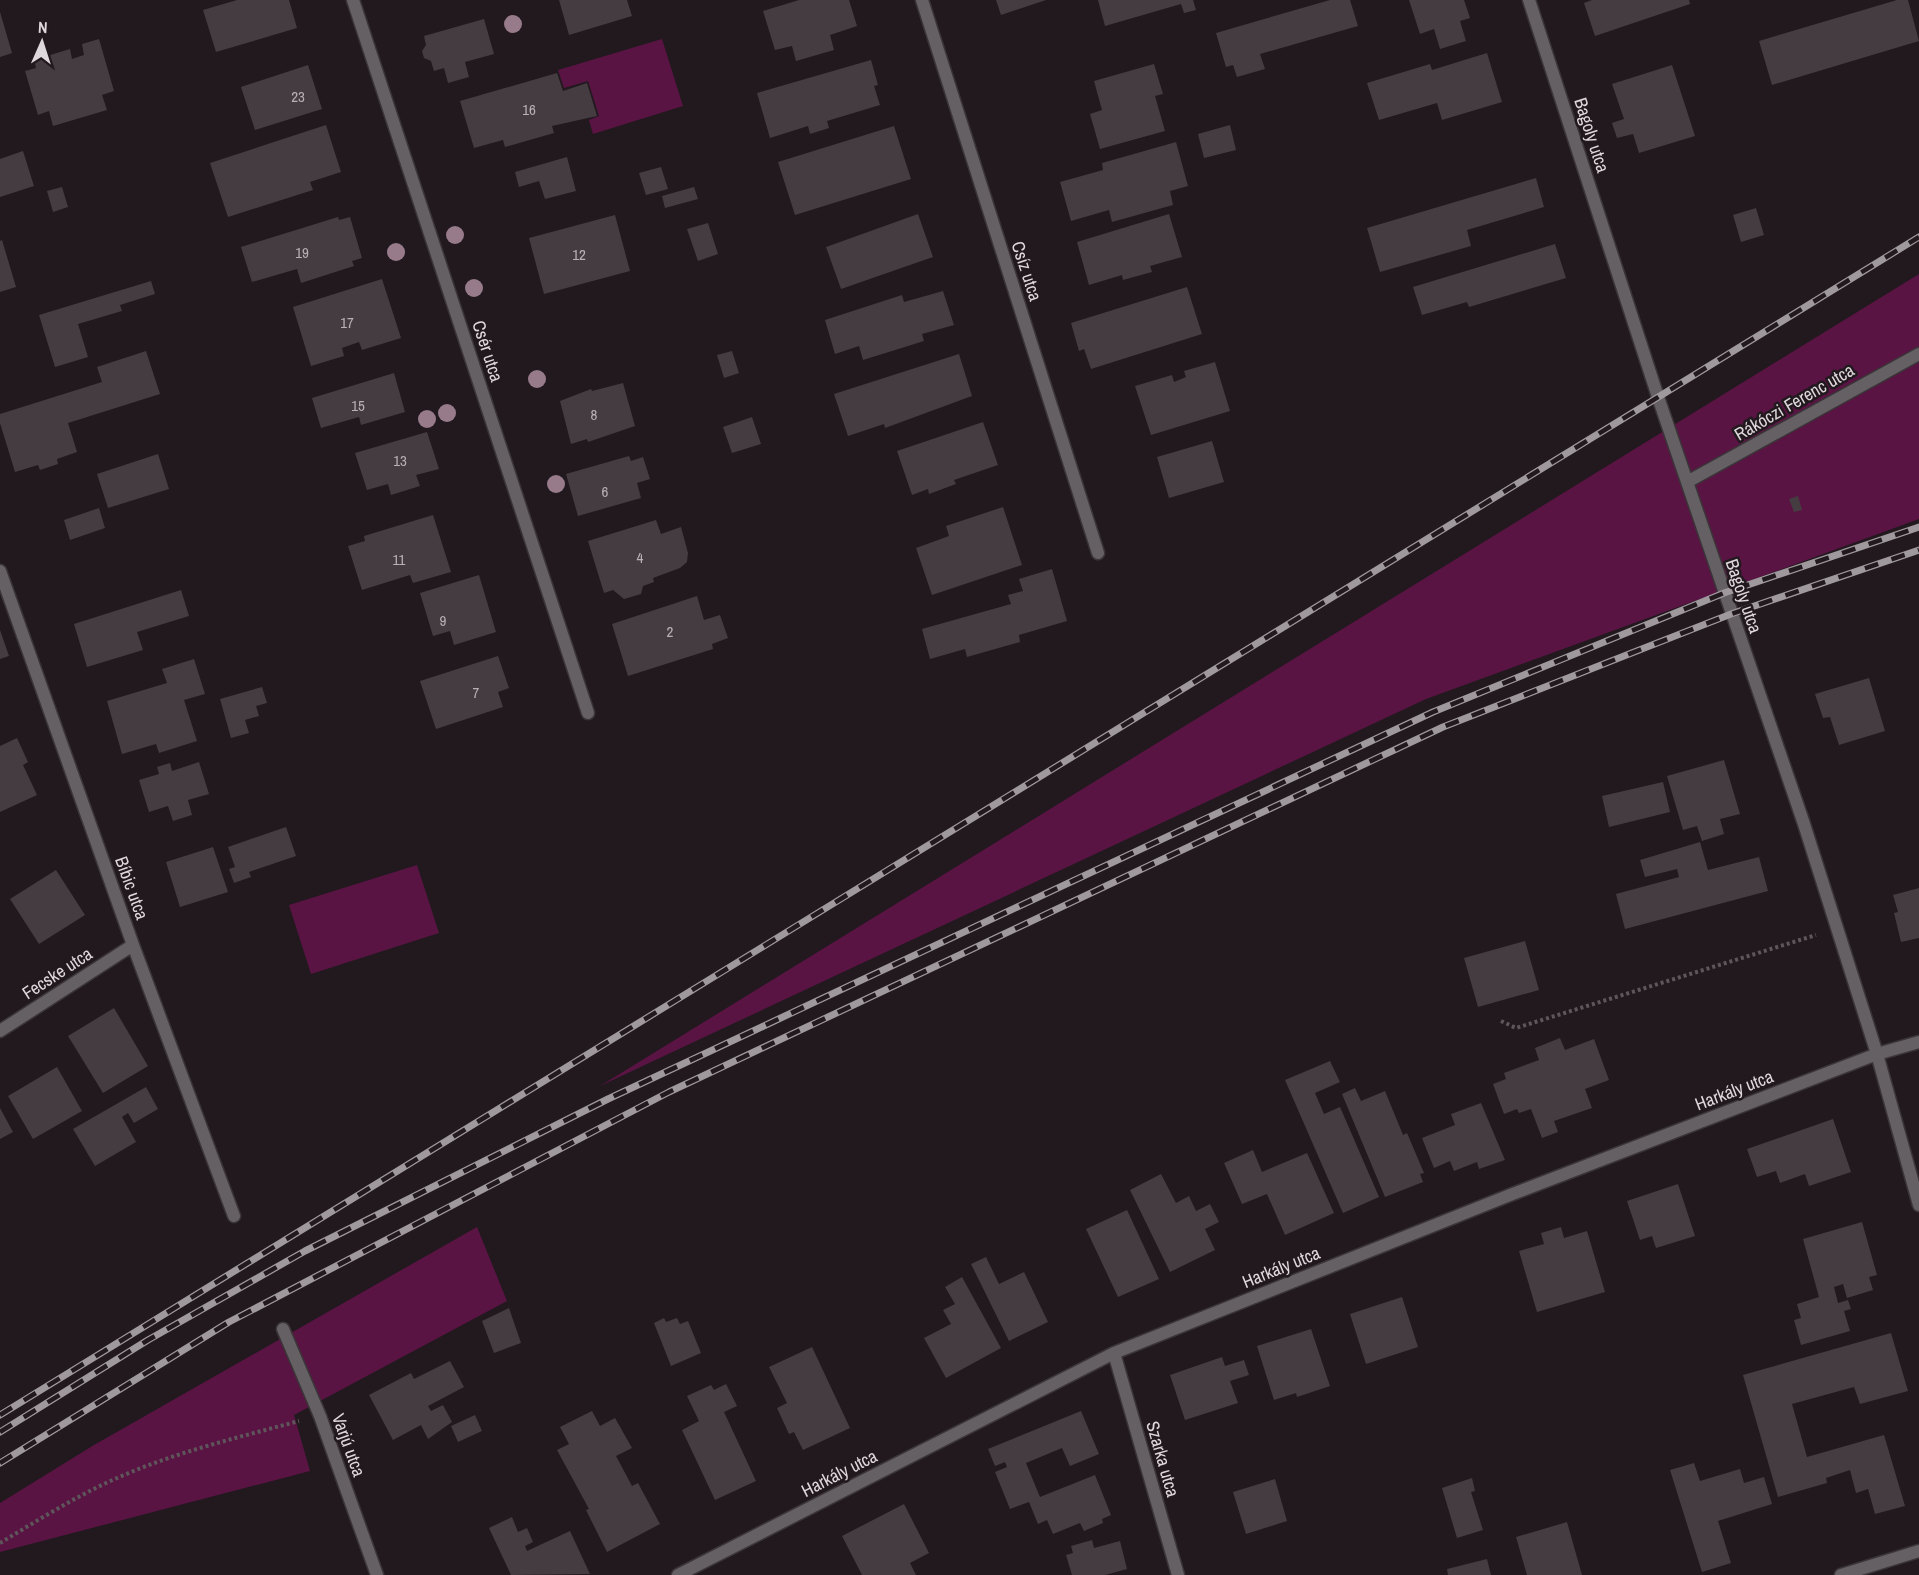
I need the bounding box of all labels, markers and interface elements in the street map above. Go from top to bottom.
north arrow [12,12,72,72]
text: N [37,16,48,38]
house number: 23 [291,86,305,107]
street label: Bagoly utca [1568,94,1616,176]
house number: 16 [522,99,536,120]
street label: Csíz utca [1006,238,1048,304]
house number: 19 [295,242,309,263]
house number: 12 [572,244,586,265]
house number: 17 [340,312,354,333]
street label: Csér utca [466,317,510,385]
street label: Rákóczi Ferenc utca [1729,358,1859,446]
house number: 15 [351,395,365,416]
house number: 8 [591,404,598,425]
house number: 13 [393,450,407,471]
house number: 6 [602,481,609,502]
house number: 4 [637,547,644,568]
house number: 11 [393,549,406,570]
street label: Bagoly utca [1720,555,1768,637]
house number: 9 [440,610,447,631]
house number: 2 [667,621,674,642]
house number: 7 [473,682,480,703]
street label: Bíbic utca [109,853,155,923]
street label: Fecske utca [17,941,97,1005]
street label: Harkály utca [1691,1064,1777,1116]
street label: Harkály utca [1238,1240,1324,1294]
street label: Varjú utca [326,1410,372,1480]
street label: Szarka utca [1140,1418,1186,1500]
street label: Harkály utca [797,1443,881,1503]

